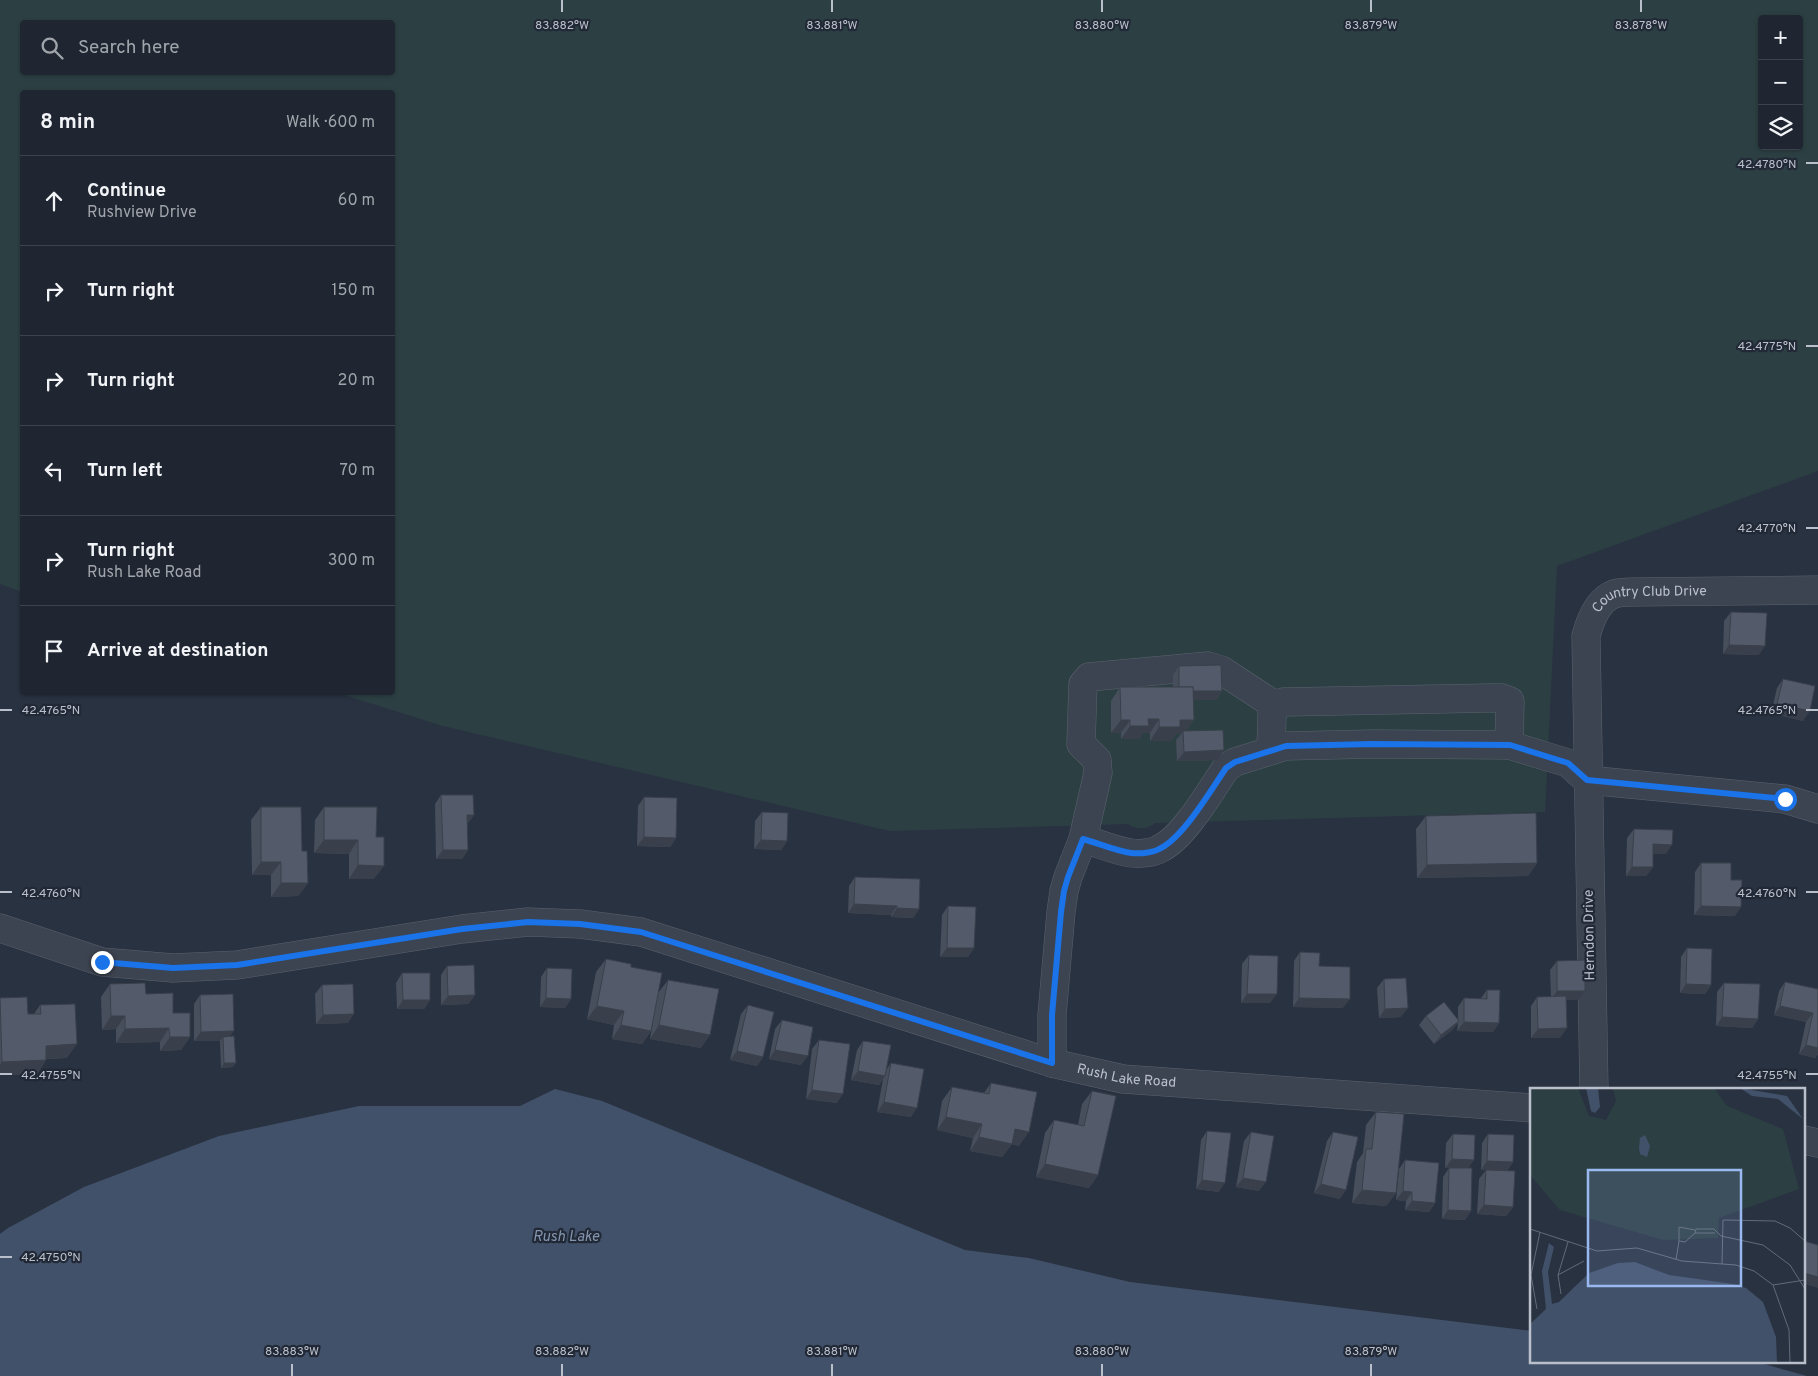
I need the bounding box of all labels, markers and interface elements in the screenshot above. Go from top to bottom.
map controls [1758,15,1803,150]
button: + [1758,15,1803,60]
text: 83.882°W [535,18,589,34]
text: 83.881°W [806,18,858,34]
text: 83.880°W [1075,18,1129,34]
text: 83.879°W [1345,18,1397,34]
text: 83.878°W [1615,18,1667,34]
search box [20,20,395,75]
icon: search [38,34,66,62]
text: Search here [78,36,180,60]
button: − [1758,60,1803,105]
button: layers [1758,105,1803,150]
text: 8 min [40,109,95,136]
text: Walk · 600 m [286,113,375,133]
text: 42.4780°N [1737,157,1797,173]
text: Continue [87,179,166,203]
icon: ahead [40,187,68,215]
text: 60 m [338,191,375,211]
text: Rushview Drive [87,203,197,223]
icon: right [40,277,68,305]
text: Turn right [87,279,175,303]
text: 150 m [332,281,375,301]
text: 42.4775°N [1738,339,1796,355]
icon: right [40,367,68,395]
text: Turn right [87,369,175,393]
text: 20 m [338,371,375,391]
icon: left [40,457,68,485]
text: Turn left [87,459,163,483]
text: 70 m [340,461,375,481]
text: 42.4770°N [1738,521,1796,537]
text: Turn right [87,539,175,563]
icon: right [40,547,68,575]
text: 300 m [328,551,375,571]
text: Rush Lake Road [87,563,201,583]
street label: Country Club Drive [1589,583,1707,616]
icon: arrive [40,637,68,665]
text: Arrive at destination [87,639,268,663]
text: 42.4765°N [22,703,80,719]
text: 42.4765°N [1738,703,1796,719]
route start [1774,788,1797,811]
text: 42.4760°N [22,886,80,902]
text: 42.4760°N [1738,886,1796,902]
street label: Herndon Drive [1581,889,1599,981]
route end [91,951,114,974]
street label: Rush Lake Road [1075,1060,1177,1091]
text: 42.4755°N [21,1068,81,1084]
text: 42.4755°N [1737,1068,1797,1084]
inset map [1530,1088,1806,1364]
water label: Rush Lake [533,1228,599,1247]
text: 42.4750°N [21,1250,81,1266]
text: 83.883°W [265,1344,319,1360]
text: 83.882°W [535,1344,589,1360]
text: 83.881°W [806,1344,858,1360]
text: 83.880°W [1075,1344,1129,1360]
text: 83.879°W [1345,1344,1397,1360]

